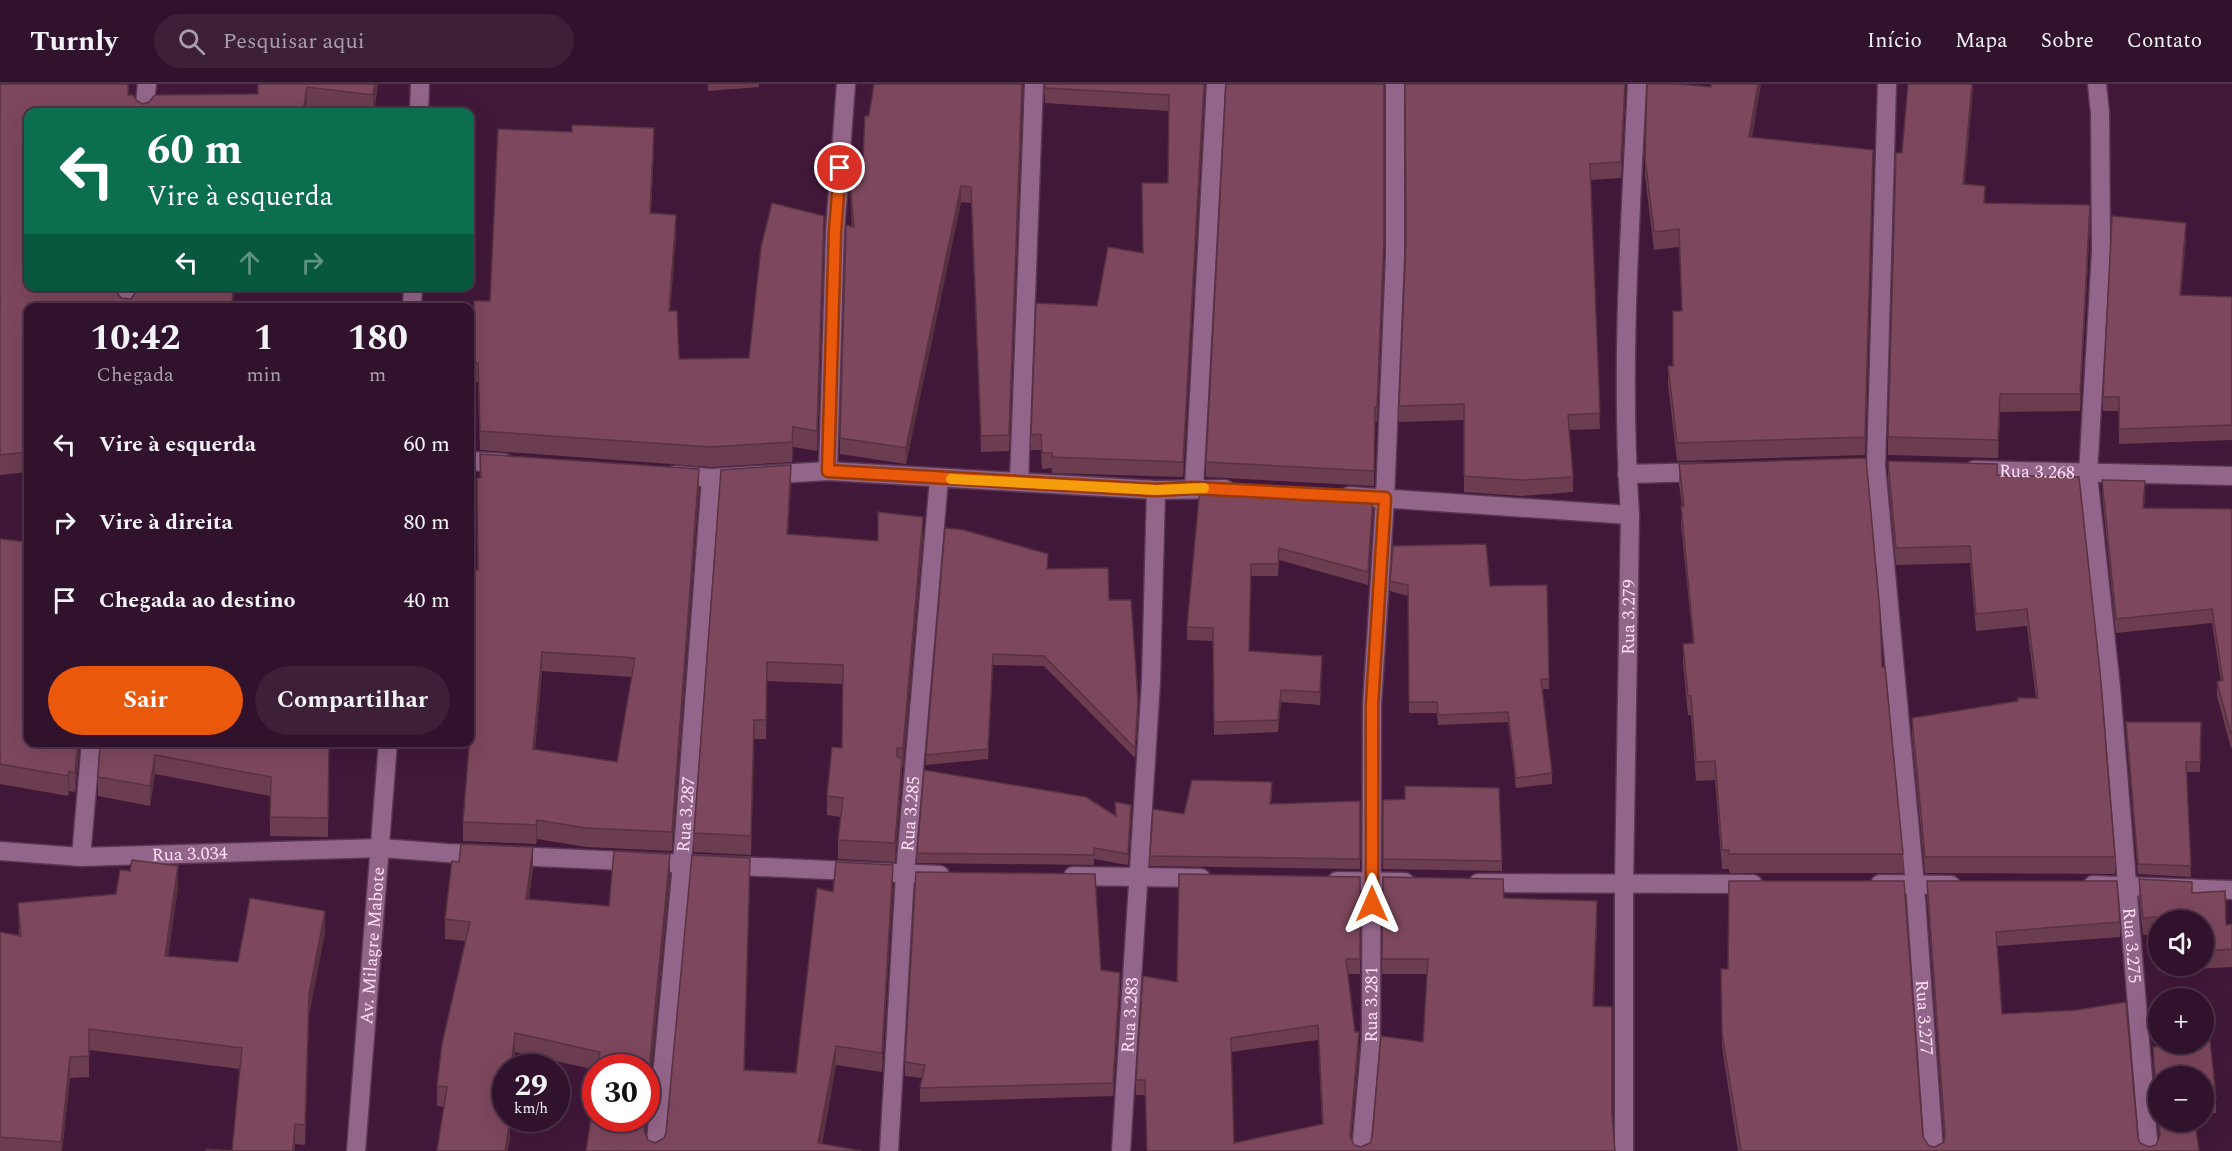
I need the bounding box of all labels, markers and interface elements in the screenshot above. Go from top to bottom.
search box [154,14,574,68]
text: Turnly [30,20,118,63]
icon: search [175,25,208,58]
text: Pesquisar aqui [223,25,365,58]
text: Início [1867,25,1922,57]
text: Mapa [1955,25,2008,57]
text: Sobre [2041,25,2094,57]
text: Contato [2127,25,2202,57]
text: 60 m [147,119,242,182]
icon: left [48,132,126,210]
pin [814,142,865,193]
icon: arrive [823,151,856,184]
text: Vire à esquerda [147,176,333,218]
icon: left [170,246,203,279]
icon: ahead [233,246,266,279]
icon: right [296,246,329,279]
text: 10:42 [90,311,180,366]
text: 1 [254,311,274,366]
text: 180 [347,311,408,366]
text: Chegada [97,360,174,390]
text: min [246,360,281,390]
text: m [369,360,386,390]
icon: left [48,428,81,461]
text: Vire à esquerda [99,428,256,461]
text: 60 m [404,428,450,461]
street label: Rua 3.268 [1999,457,2075,486]
icon: right [48,506,81,539]
text: Vire à direita [99,506,233,539]
text: 80 m [404,506,450,539]
street label: Rua 3.279 [1614,579,1642,655]
icon: arrive [48,584,81,617]
text: Chegada ao destino [99,584,296,617]
text: 40 m [404,584,450,617]
button: Sair [48,666,243,735]
button: Compartilhar [255,666,450,735]
street label: Rua 3.285 [893,775,927,853]
street label: Rua 3.287 [669,776,702,853]
street label: Rua 3.034 [151,839,228,868]
street label: Av. Milagre Mabote [352,866,392,1025]
position arrow [1340,872,1404,936]
street label: Rua 3.275 [2116,906,2149,984]
map controls [2148,910,2214,1132]
button: sound [2148,910,2214,976]
street label: Rua 3.281 [1357,966,1385,1042]
street label: Rua 3.283 [1114,977,1146,1054]
street label: Rua 3.277 [1908,979,1941,1056]
button: + [2148,988,2214,1054]
speed limit sign: 30 [582,1054,660,1132]
text: 29 [514,1063,548,1109]
button: − [2148,1066,2214,1132]
text: km/h [514,1097,548,1120]

